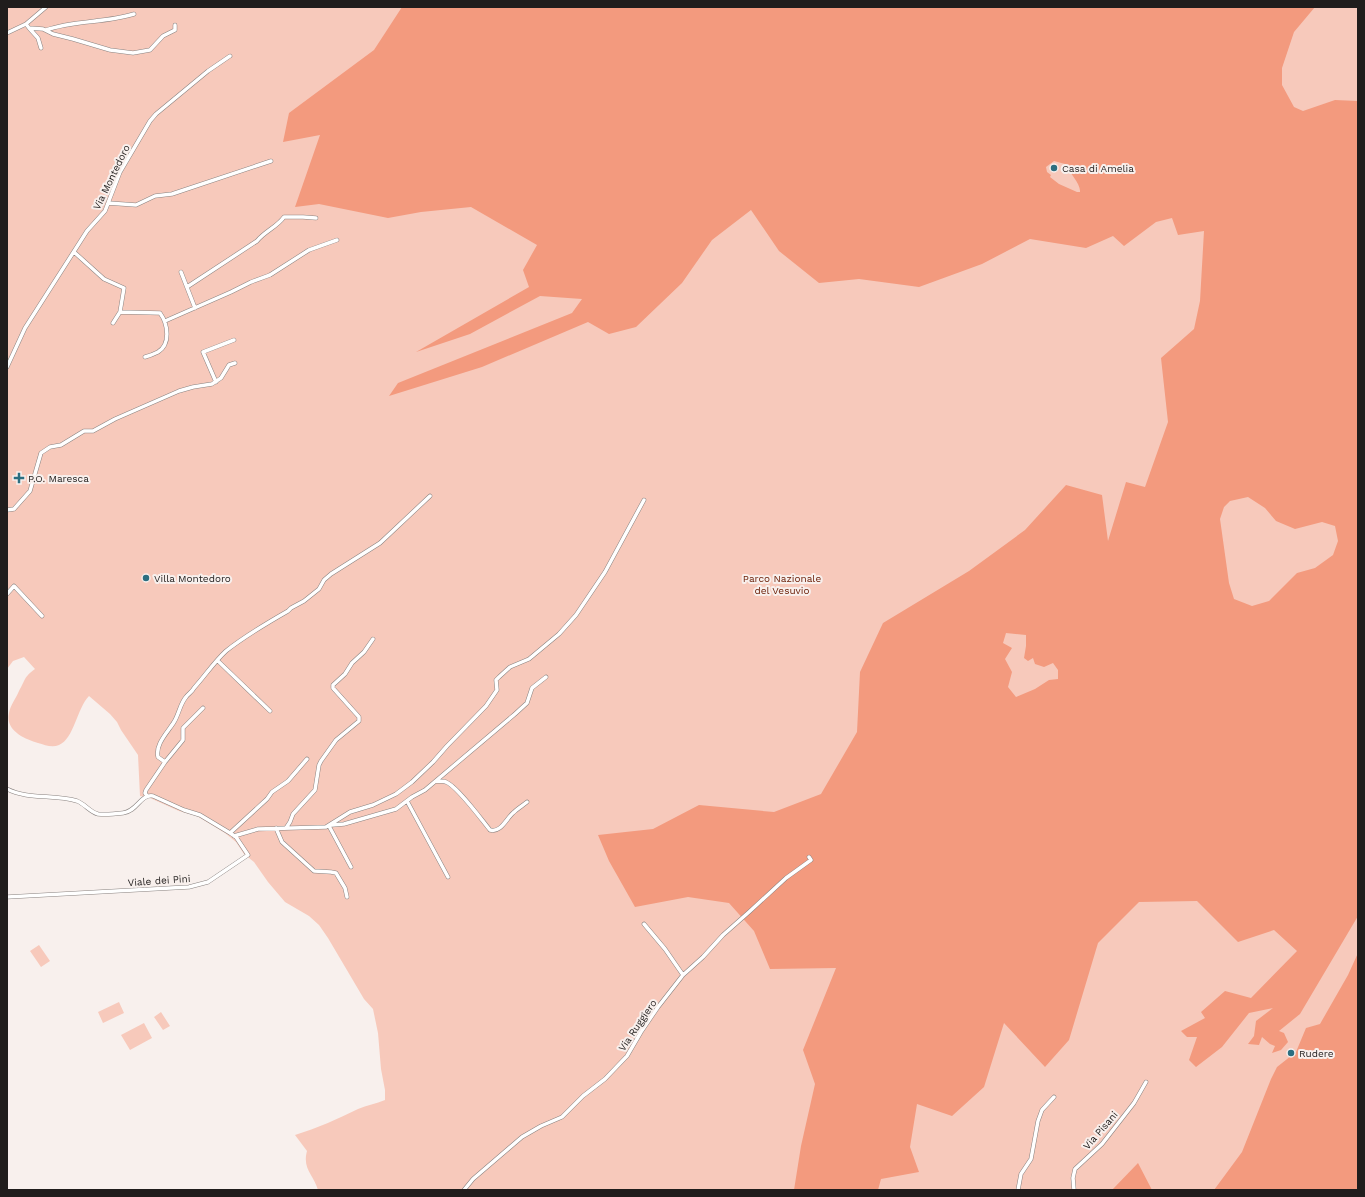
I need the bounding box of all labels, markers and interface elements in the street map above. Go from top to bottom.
street label: Via Montedoro [91,143,132,211]
marker: Casa di Amelia [1049,163,1059,173]
place label: Casa di Amelia [1062,163,1134,174]
marker: P.O. Maresca [13,472,25,484]
place label: P.O. Maresca [28,473,89,484]
marker: Villa Montedoro [141,573,151,583]
place label: Villa Montedoro [154,573,231,584]
park label: Parco Nazionale del Vesuvio [743,573,821,596]
street label: Viale dei Pini [127,873,191,888]
street label: Via Ruggiero [616,997,659,1053]
marker: Rudere [1286,1048,1296,1058]
place label: Rudere [1299,1048,1334,1059]
street label: Via Pisani [1081,1109,1120,1151]

